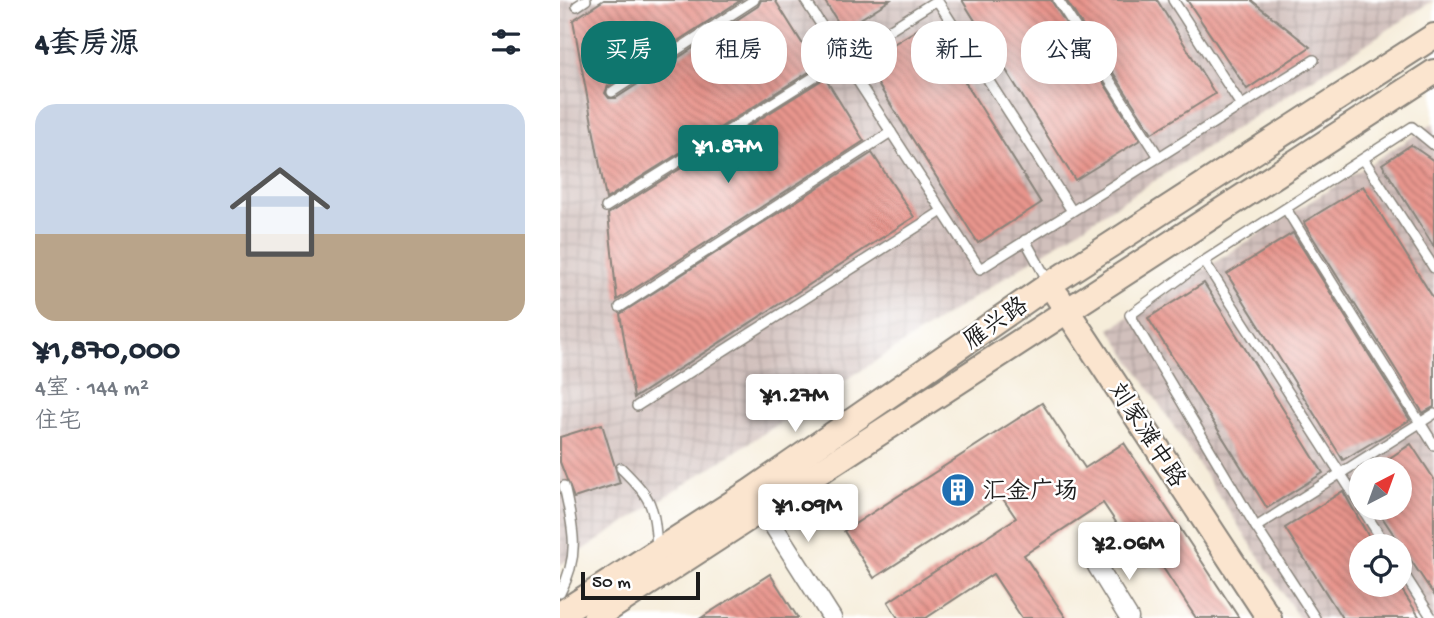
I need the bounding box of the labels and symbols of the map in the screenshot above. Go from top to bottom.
pin: ¥1.87M [671,125,785,185]
street label: 雁兴路 [958,291,1035,357]
pin: ¥1.27M [738,374,852,434]
street label: 刘家滩中路 [1100,377,1192,494]
north arrow [1349,457,1412,520]
building icon: 汇金广场 [939,471,977,509]
place label: 汇金广场 [982,478,1078,508]
pin: ¥1.09M [751,484,865,544]
pin: ¥2.06M [1072,522,1186,582]
scale bar [581,569,700,601]

